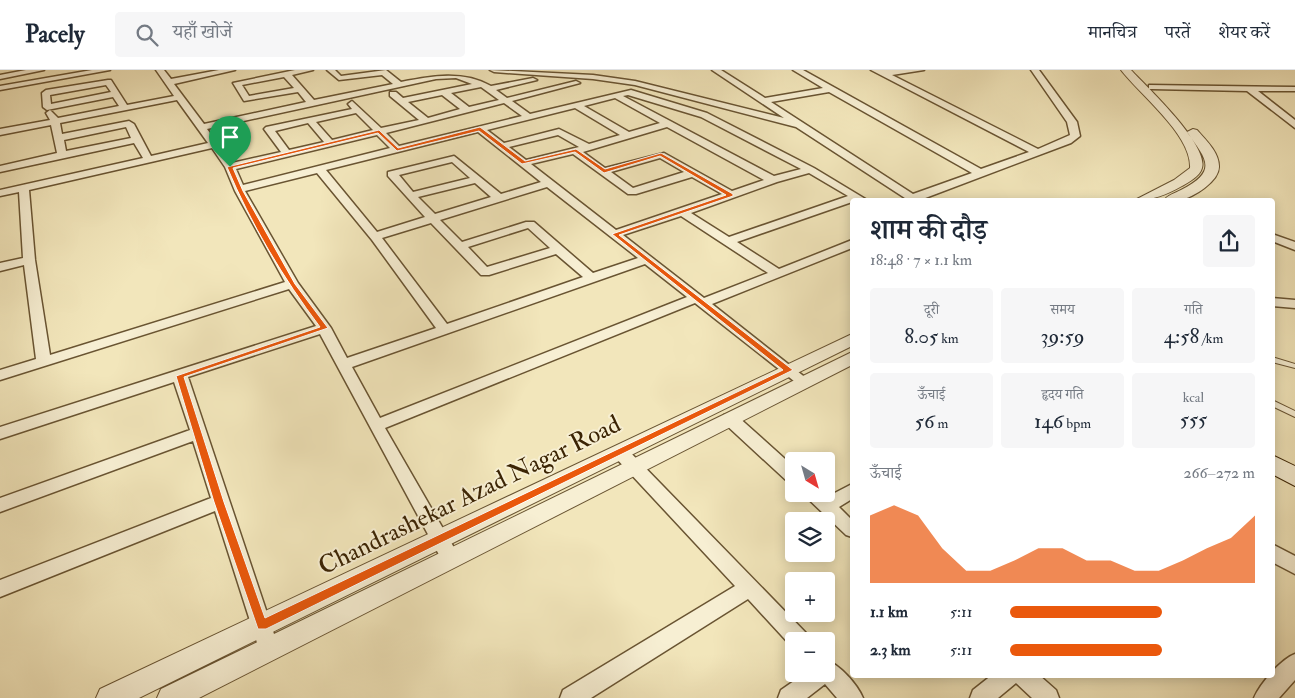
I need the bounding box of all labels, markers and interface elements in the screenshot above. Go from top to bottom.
search box [115,12,465,57]
text: Pacely [25,19,85,50]
text: यहाँ खोजें [173,20,232,44]
icon: search [133,21,161,49]
text: मानचित्र [1088,21,1137,44]
text: परतें [1165,21,1191,44]
text: शेयर करें [1219,21,1270,44]
pin [209,116,251,167]
icon: arrive [216,123,244,151]
text: शाम की दौड़ [870,213,987,248]
button: share [1203,215,1255,267]
text: 18:48 · 7 × 1.1 km [870,250,972,270]
text: दूरी [924,301,939,318]
text: समय [1050,301,1075,318]
text: गति [1184,301,1203,318]
text: 8.05 [904,323,938,350]
text: 39:59 [1041,323,1085,350]
text: 4:58 [1164,323,1199,350]
text: km [938,330,959,347]
text: /km [1199,330,1223,347]
text: ऊँचाई [918,386,945,403]
text: हृदय गति [1041,386,1084,403]
text: kcal [1183,389,1204,406]
text: 555 [1180,406,1207,433]
text: 56 [915,408,934,435]
text: 146 [1034,408,1063,435]
street label: Chandrashekar Azad Nagar Road [313,409,626,582]
text: m [934,415,948,432]
text: bpm [1063,415,1091,432]
north arrow [785,452,835,502]
map controls [785,452,835,682]
text: ऊँचाई [870,463,902,483]
text: 266–272 m [1183,463,1255,483]
button: layers [785,512,835,562]
button: + [785,572,835,622]
text: 1.1 km [870,602,908,622]
text: 5:11 [950,602,972,622]
button: − [785,632,835,682]
text: 2.3 km [870,640,911,660]
text: 5:11 [950,640,972,660]

